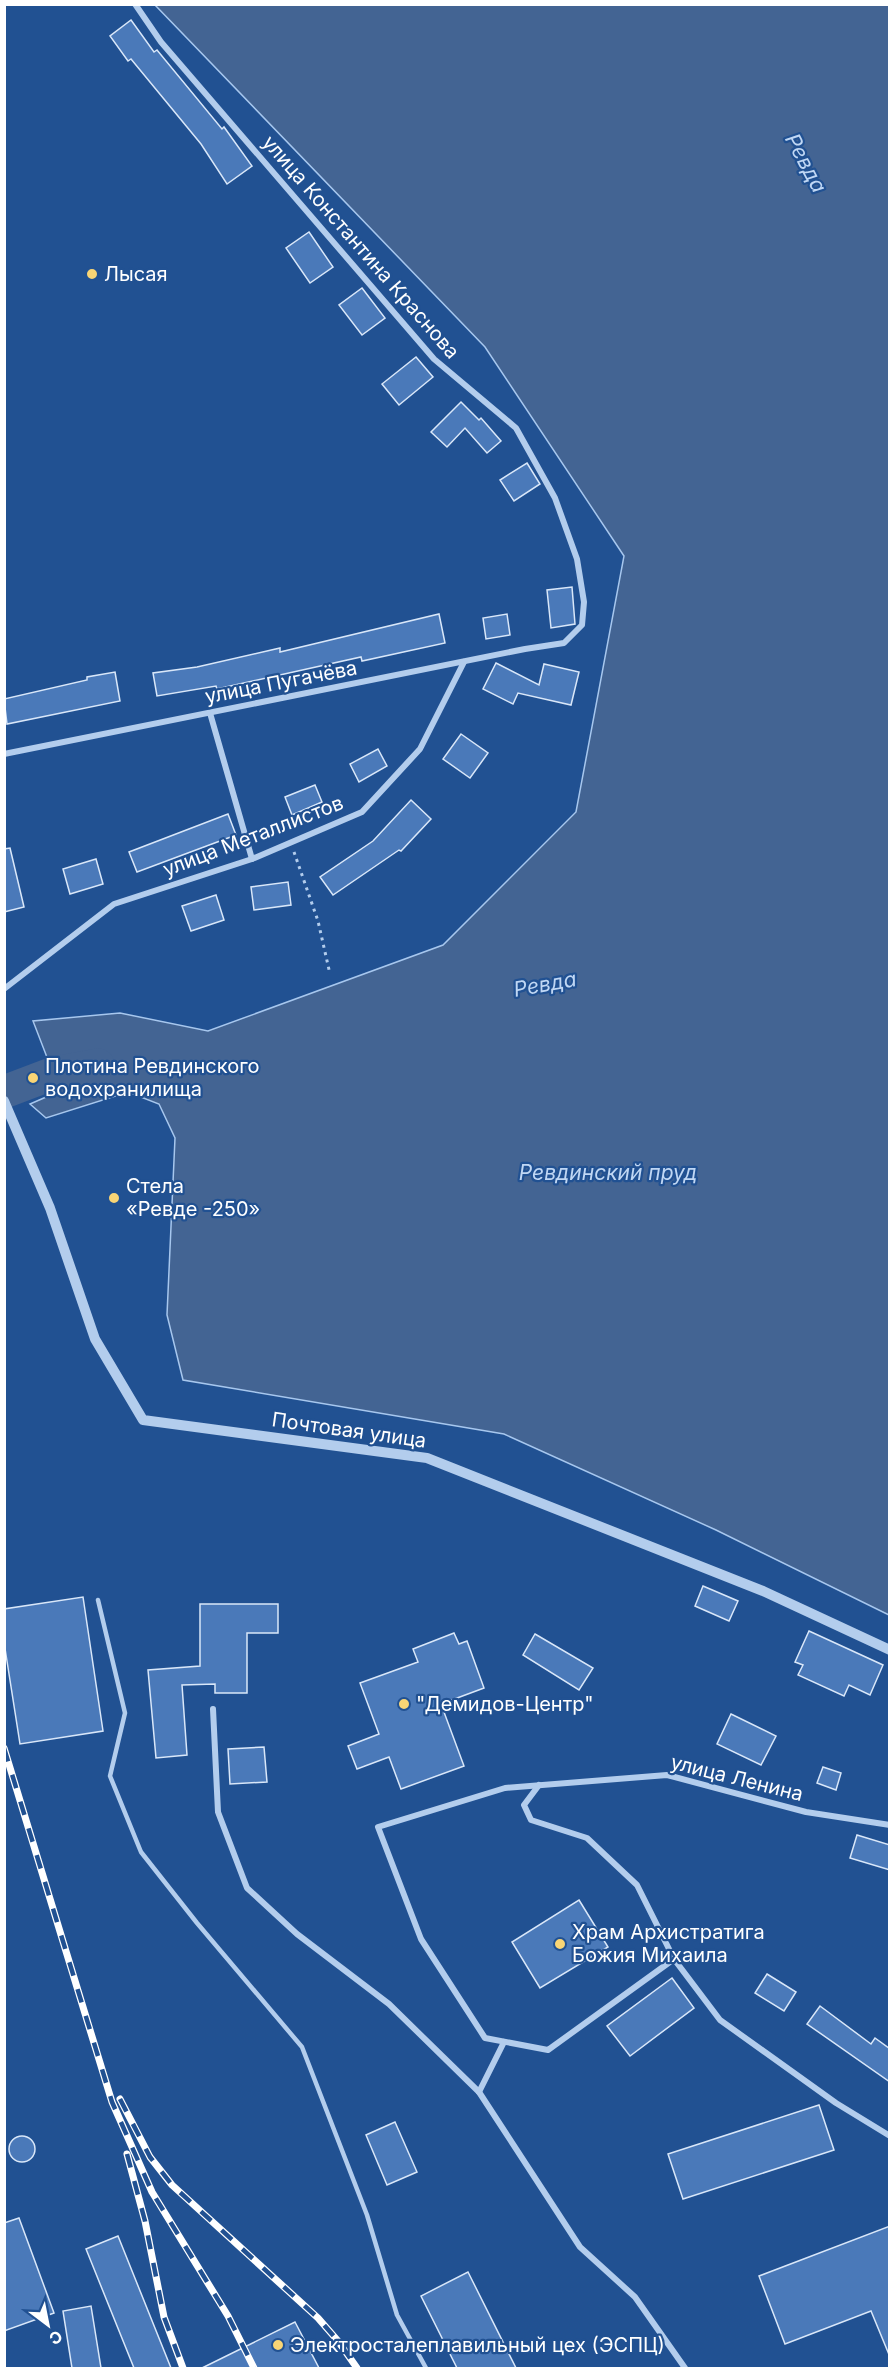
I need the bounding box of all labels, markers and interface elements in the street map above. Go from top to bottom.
water label: Ревда [780,129,832,197]
street label: улица Константина Краснова [258,131,464,363]
place label: Лысая [104,262,168,286]
marker: Лысая [85,267,99,281]
street label: улица Пугачёва [203,655,359,709]
street label: улица Металлистов [159,791,347,881]
water label: Ревда [512,966,578,1002]
place label: Плотина Ревдинского водохранилища [45,1054,260,1101]
marker: Плотина Ревдинского водохранилища [26,1071,40,1085]
water label: Ревдинский пруд [519,1160,697,1185]
place label: Стела «Ревде -250» [126,1174,260,1221]
marker: Стела «Ревде -250» [107,1191,121,1205]
street label: Почтовая улица [270,1407,428,1453]
place label: "Демидов-Центр" [416,1692,594,1716]
marker: "Демидов-Центр" [397,1697,411,1711]
street label: улица Ленина [668,1750,806,1806]
place label: Храм Архистратига Божия Михаила [572,1920,765,1967]
marker: Храм Архистратига Божия Михаила [553,1937,567,1951]
north arrow [18,2295,78,2355]
text: С [45,2326,66,2349]
place label: Электросталеплавильный цех (ЭСПЦ) [290,2333,665,2357]
marker: Электросталеплавильный цех (ЭСПЦ) [271,2338,285,2352]

